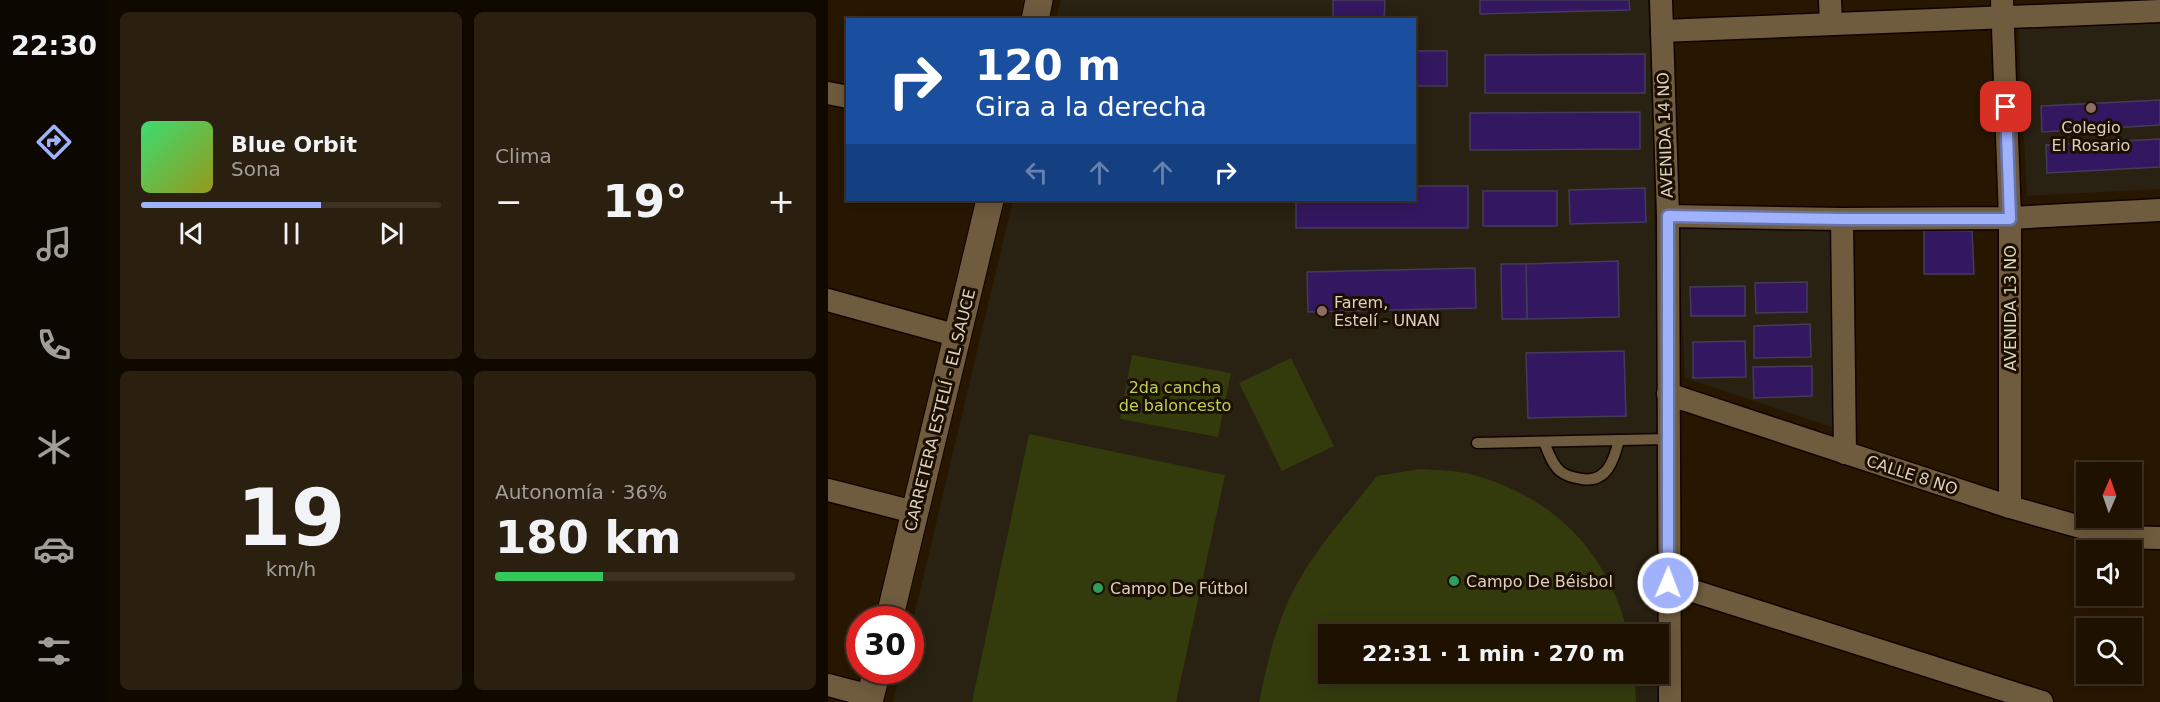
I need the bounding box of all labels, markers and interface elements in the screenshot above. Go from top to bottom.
text: 22:30 [11,30,97,61]
text: 120 m [975,41,1121,90]
icon: right [876,42,954,120]
street label: AVENIDA 14 NO [1653,72,1677,198]
pin [1980,81,2031,132]
icon: arrive [1989,90,2022,123]
text: Gira a la derecha [975,91,1207,122]
marker: Colegio El Rosario [2084,101,2098,115]
place label: Colegio El Rosario [2052,118,2130,155]
icon: directions [33,121,75,163]
text: Blue Orbit [231,132,357,157]
text: Clima [495,144,552,168]
icon: left [1020,156,1053,189]
icon: ahead [1083,156,1116,189]
icon: ahead [1146,156,1179,189]
icon: right [1209,156,1242,189]
text: Sona [231,157,281,181]
text: 19° [602,175,688,228]
text: − [495,182,523,221]
text: + [767,182,795,221]
icon: previous [175,217,208,250]
icon: pause [275,217,308,250]
icon: next [375,217,408,250]
icon: music [33,223,75,265]
street label: AVENIDA 13 NO [2001,245,2020,371]
street label: CARRETERA ESTELÍ - EL SAUCE [901,287,979,533]
place label: Farem, Estelí - UNAN [1334,293,1440,330]
marker: Farem, Estelí - UNAN [1315,304,1329,318]
icon: phone [33,324,75,366]
park label: 2da cancha de baloncesto [1119,378,1231,415]
icon: climate [33,426,75,468]
street label: CALLE 8 NO [1864,451,1960,499]
north arrow [2076,462,2142,528]
map controls [2076,462,2142,684]
text: 19 [237,473,345,563]
text: Autonomía · 36% [495,480,667,504]
text: 180 km [495,511,681,564]
icon: car [33,528,75,570]
button: sound [2076,540,2142,606]
position arrow [1636,551,1700,615]
text: km/h [266,557,316,581]
place label: Campo De Béisbol [1466,572,1613,591]
marker: Campo De Béisbol [1447,574,1461,588]
place label: Campo De Fútbol [1110,579,1248,598]
marker: Campo De Fútbol [1091,581,1105,595]
speed limit sign: 30 [846,606,924,684]
button: search [2076,618,2142,684]
icon: filters [33,630,75,672]
text: 22:31 · 1 min · 270 m [1362,641,1625,666]

